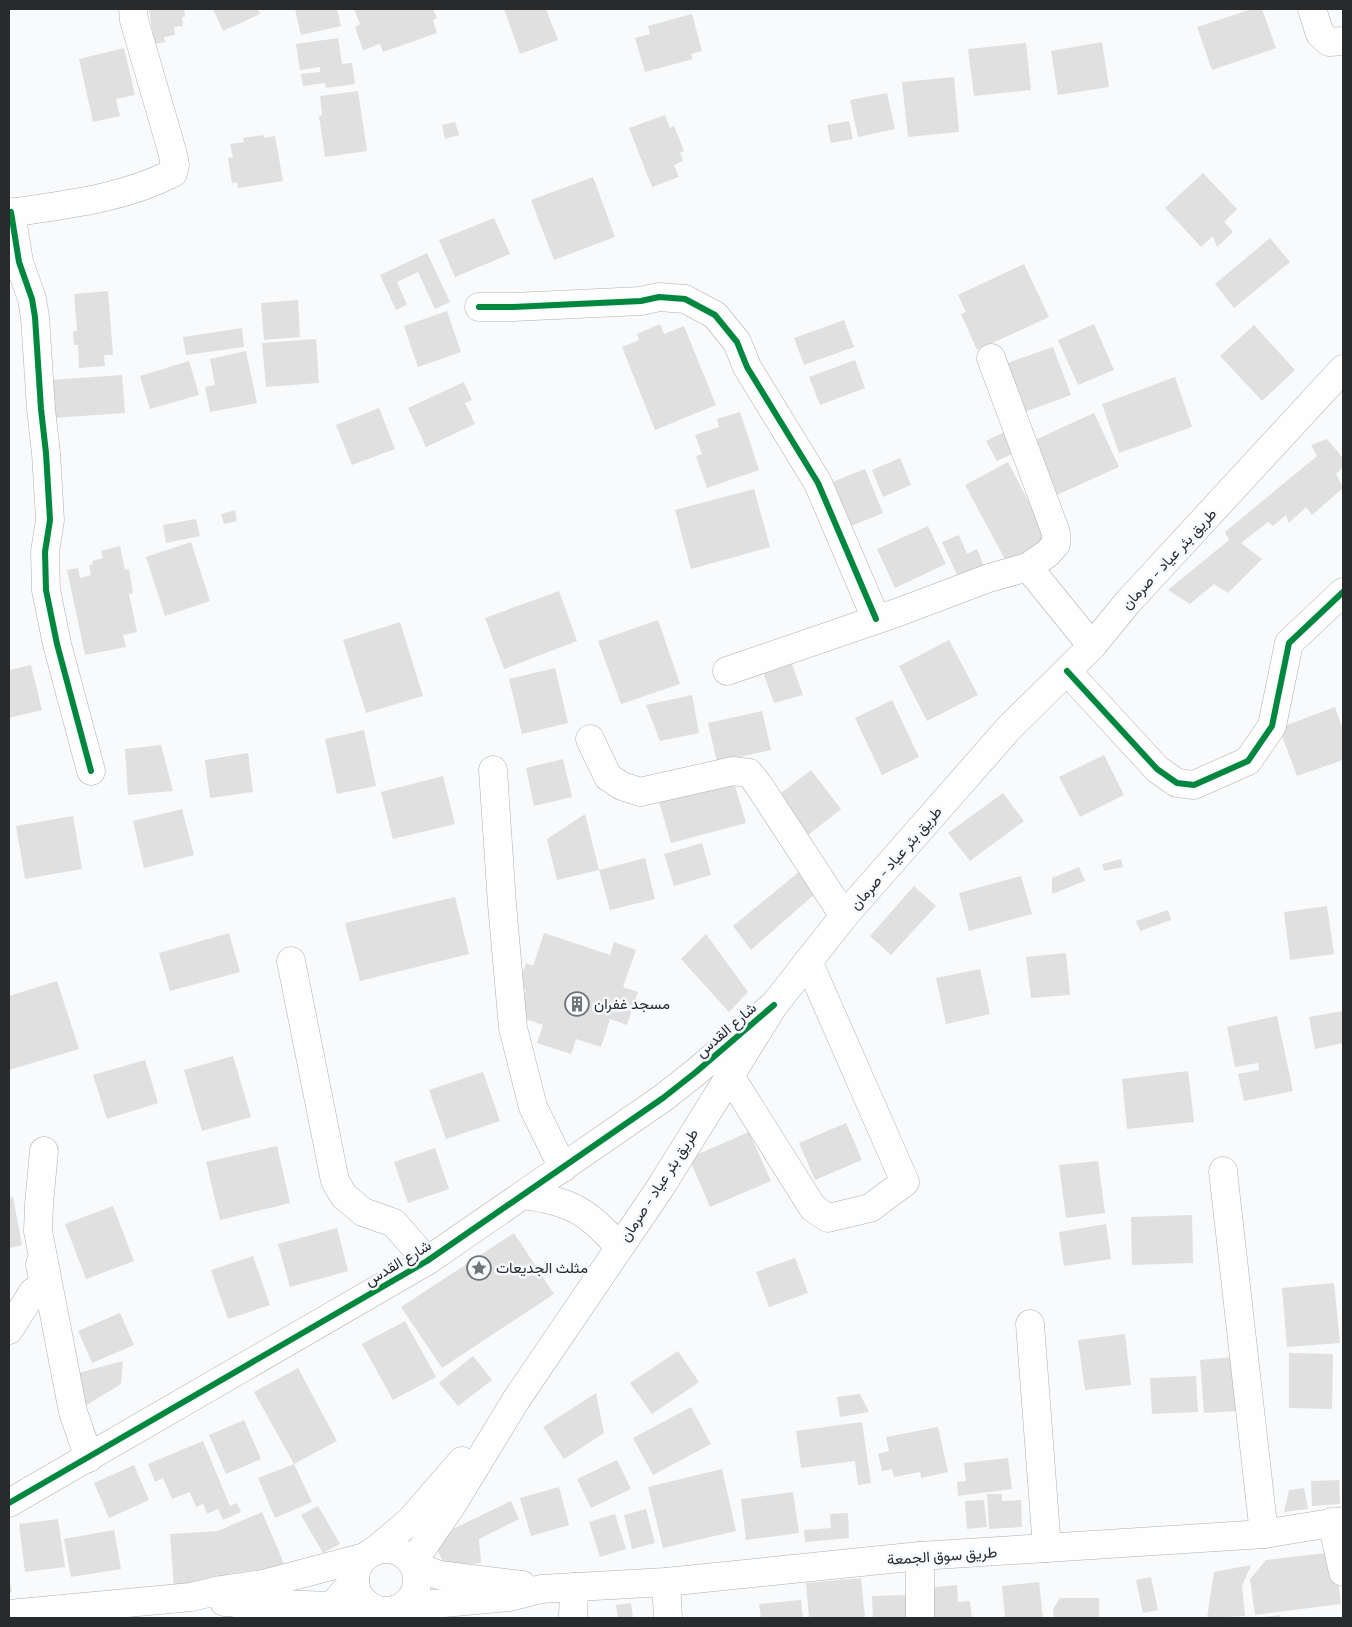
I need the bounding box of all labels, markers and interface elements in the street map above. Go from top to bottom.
street label: طريق بئر عياد - صرمان [1117,504,1221,614]
street label: طريق بئر عياد - صرمان [845,802,947,914]
building icon: مسجد غفران [564,991,590,1017]
place label: مسجد غفران [594,994,670,1013]
street label: شارع القدس [691,998,761,1063]
street label: طريق بئر عياد - صرمان [615,1124,703,1245]
street label: شارع القدس [361,1235,436,1292]
place icon: مثلث الجديعات [466,1255,492,1281]
place label: مثلث الجديعات [496,1258,588,1277]
street label: طريق سوق الجمعة [886,1542,998,1570]

